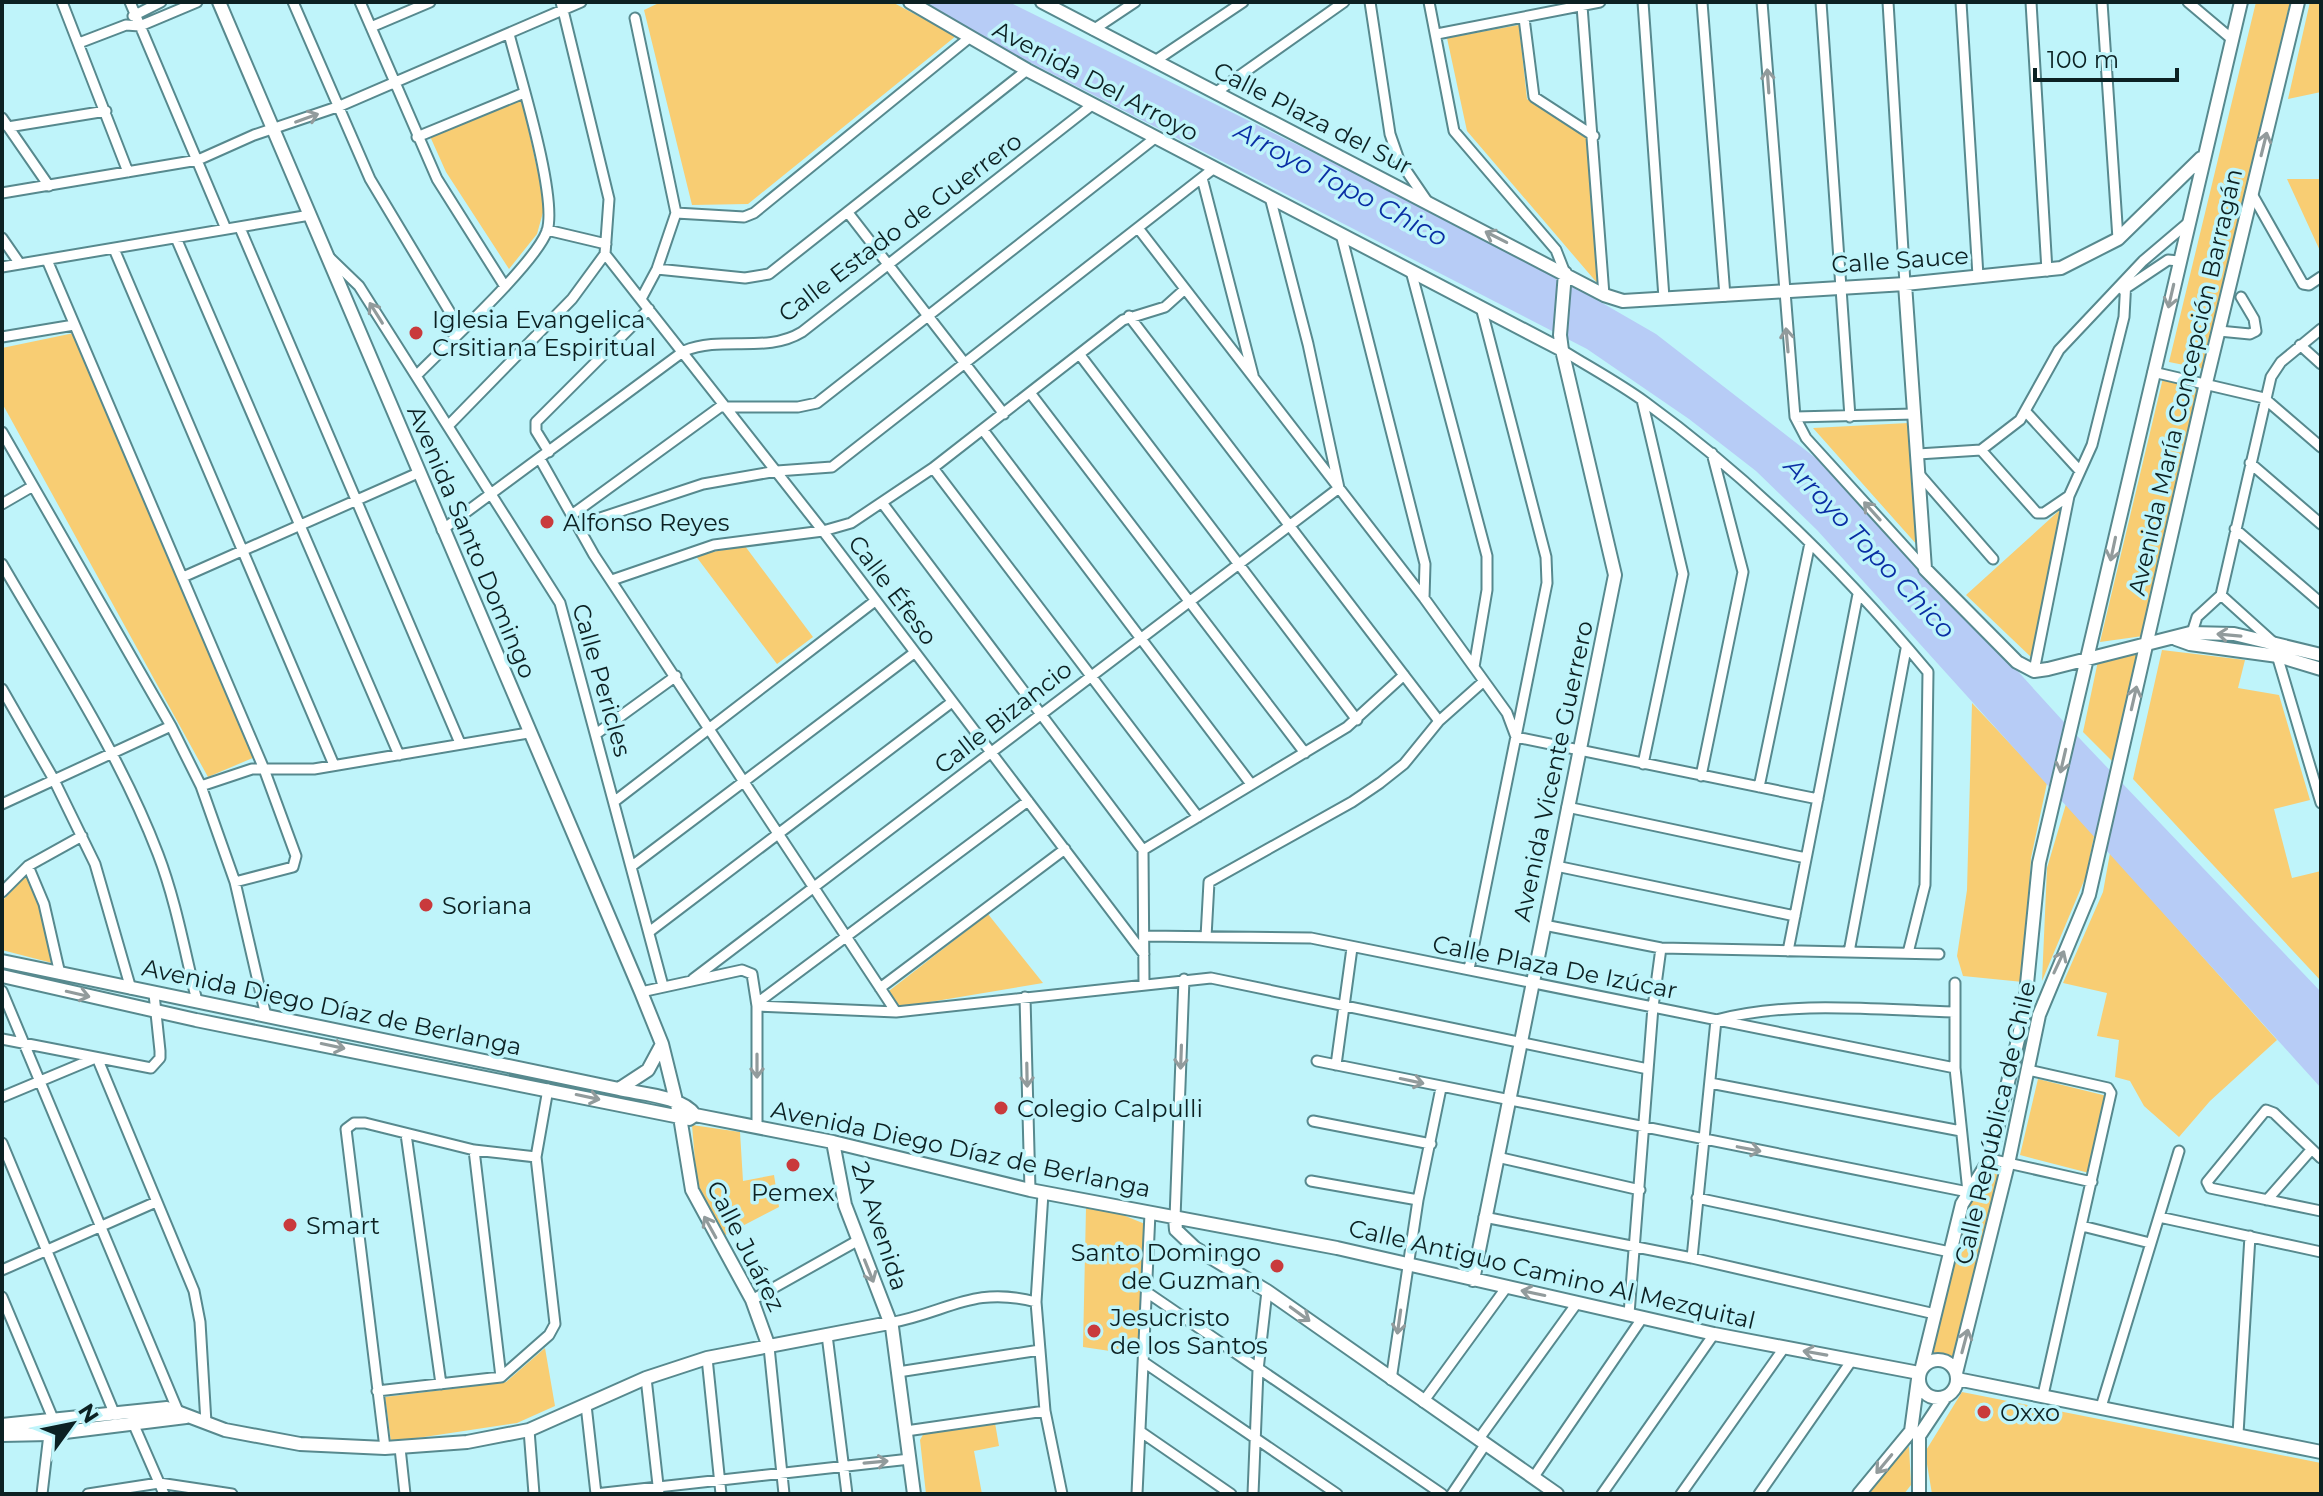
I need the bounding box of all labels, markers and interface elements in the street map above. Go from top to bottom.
street label: Avenida Del Arroyo [988,15,1204,147]
scale bar [2035,32,2177,82]
text: 100 m [2047,45,2119,74]
street label: Calle Plaza del Sur [1209,55,1417,181]
one-way arrow [1760,68,1775,95]
one-way arrow [294,109,319,124]
water label: Arroyo Topo Chico [1227,113,1453,254]
street label: Calle Estado de Guerrero [773,126,1027,328]
one-way arrow [2257,132,2272,158]
street label: Avenida María Concepción Barragán [2122,166,2248,598]
one-way arrow [1484,229,1508,244]
street label: Calle Sauce [1830,241,1970,279]
one-way arrow [2163,282,2178,308]
one-way arrow [368,303,385,325]
place label: Iglesia Evangelica Crsitiana Espiritual [432,305,656,362]
marker: Iglesia Evangelica Crsitiana Espiritual [407,324,425,342]
one-way arrow [1779,327,1794,354]
street label: Avenida Santo Domingo [401,401,543,683]
water label: Arroyo Topo Chico [1776,449,1962,645]
one-way arrow [1864,502,1882,522]
place label: Alfonso Reyes [563,508,729,537]
marker: Alfonso Reyes [538,513,556,531]
street label: Calle Éfeso [842,529,944,651]
one-way arrow [2105,536,2120,561]
street label: Calle Pericles [566,600,638,760]
street label: Avenida Vicente Guerrero [1507,618,1599,924]
one-way arrow [2216,627,2243,642]
street label: Calle Bizancio [928,654,1078,780]
one-way arrow [2127,685,2142,711]
one-way arrow [2055,748,2070,773]
place label: Soriana [442,891,532,920]
marker: Soriana [417,896,435,914]
street label: Calle Plaza De Izúcar [1430,929,1680,1005]
one-way arrow [2052,950,2067,974]
street label: Avenida Diego Díaz de Berlanga [140,953,524,1061]
street label: Calle República de Chile [1948,979,2042,1267]
one-way arrow [65,987,90,1002]
one-way arrow [319,1040,345,1055]
one-way arrow [1174,1043,1189,1070]
one-way arrow [749,1052,765,1079]
one-way arrow [1020,1061,1035,1088]
one-way arrow [1399,1074,1424,1089]
one-way arrow [574,1090,600,1105]
place label: Colegio Calpulli [1017,1094,1203,1123]
street label: Avenida Diego Díaz de Berlanga [769,1095,1153,1203]
marker: Colegio Calpulli [992,1099,1010,1117]
one-way arrow [1736,1143,1761,1158]
marker: Pemex [784,1156,802,1174]
street label: 2A Avenida [846,1158,914,1294]
street label: Calle Juárez [701,1176,791,1316]
place label: Pemex [751,1178,835,1207]
place label: Smart [306,1211,380,1240]
street label: Calle Antiguo Camino Al Mezquital [1346,1213,1758,1335]
one-way arrow [702,1215,718,1239]
marker: Smart [281,1216,299,1234]
place label: Santo Domingo de Guzman [1071,1238,1261,1295]
marker: Santo Domingo de Guzman [1268,1257,1286,1275]
one-way arrow [862,1258,877,1283]
one-way arrow [1521,1285,1546,1300]
place label: Jesucristo de los Santos [1109,1303,1268,1360]
one-way arrow [1288,1306,1310,1323]
one-way arrow [1391,1309,1406,1334]
marker: Jesucristo de los Santos [1085,1322,1103,1340]
one-way arrow [1958,1328,1973,1354]
one-way arrow [1803,1345,1828,1360]
north arrow [32,1384,112,1464]
place label: Oxxo [2000,1398,2060,1427]
text: N [72,1399,105,1428]
marker: Oxxo [1975,1403,1993,1421]
one-way arrow [1875,1453,1893,1474]
one-way arrow [862,1454,889,1469]

